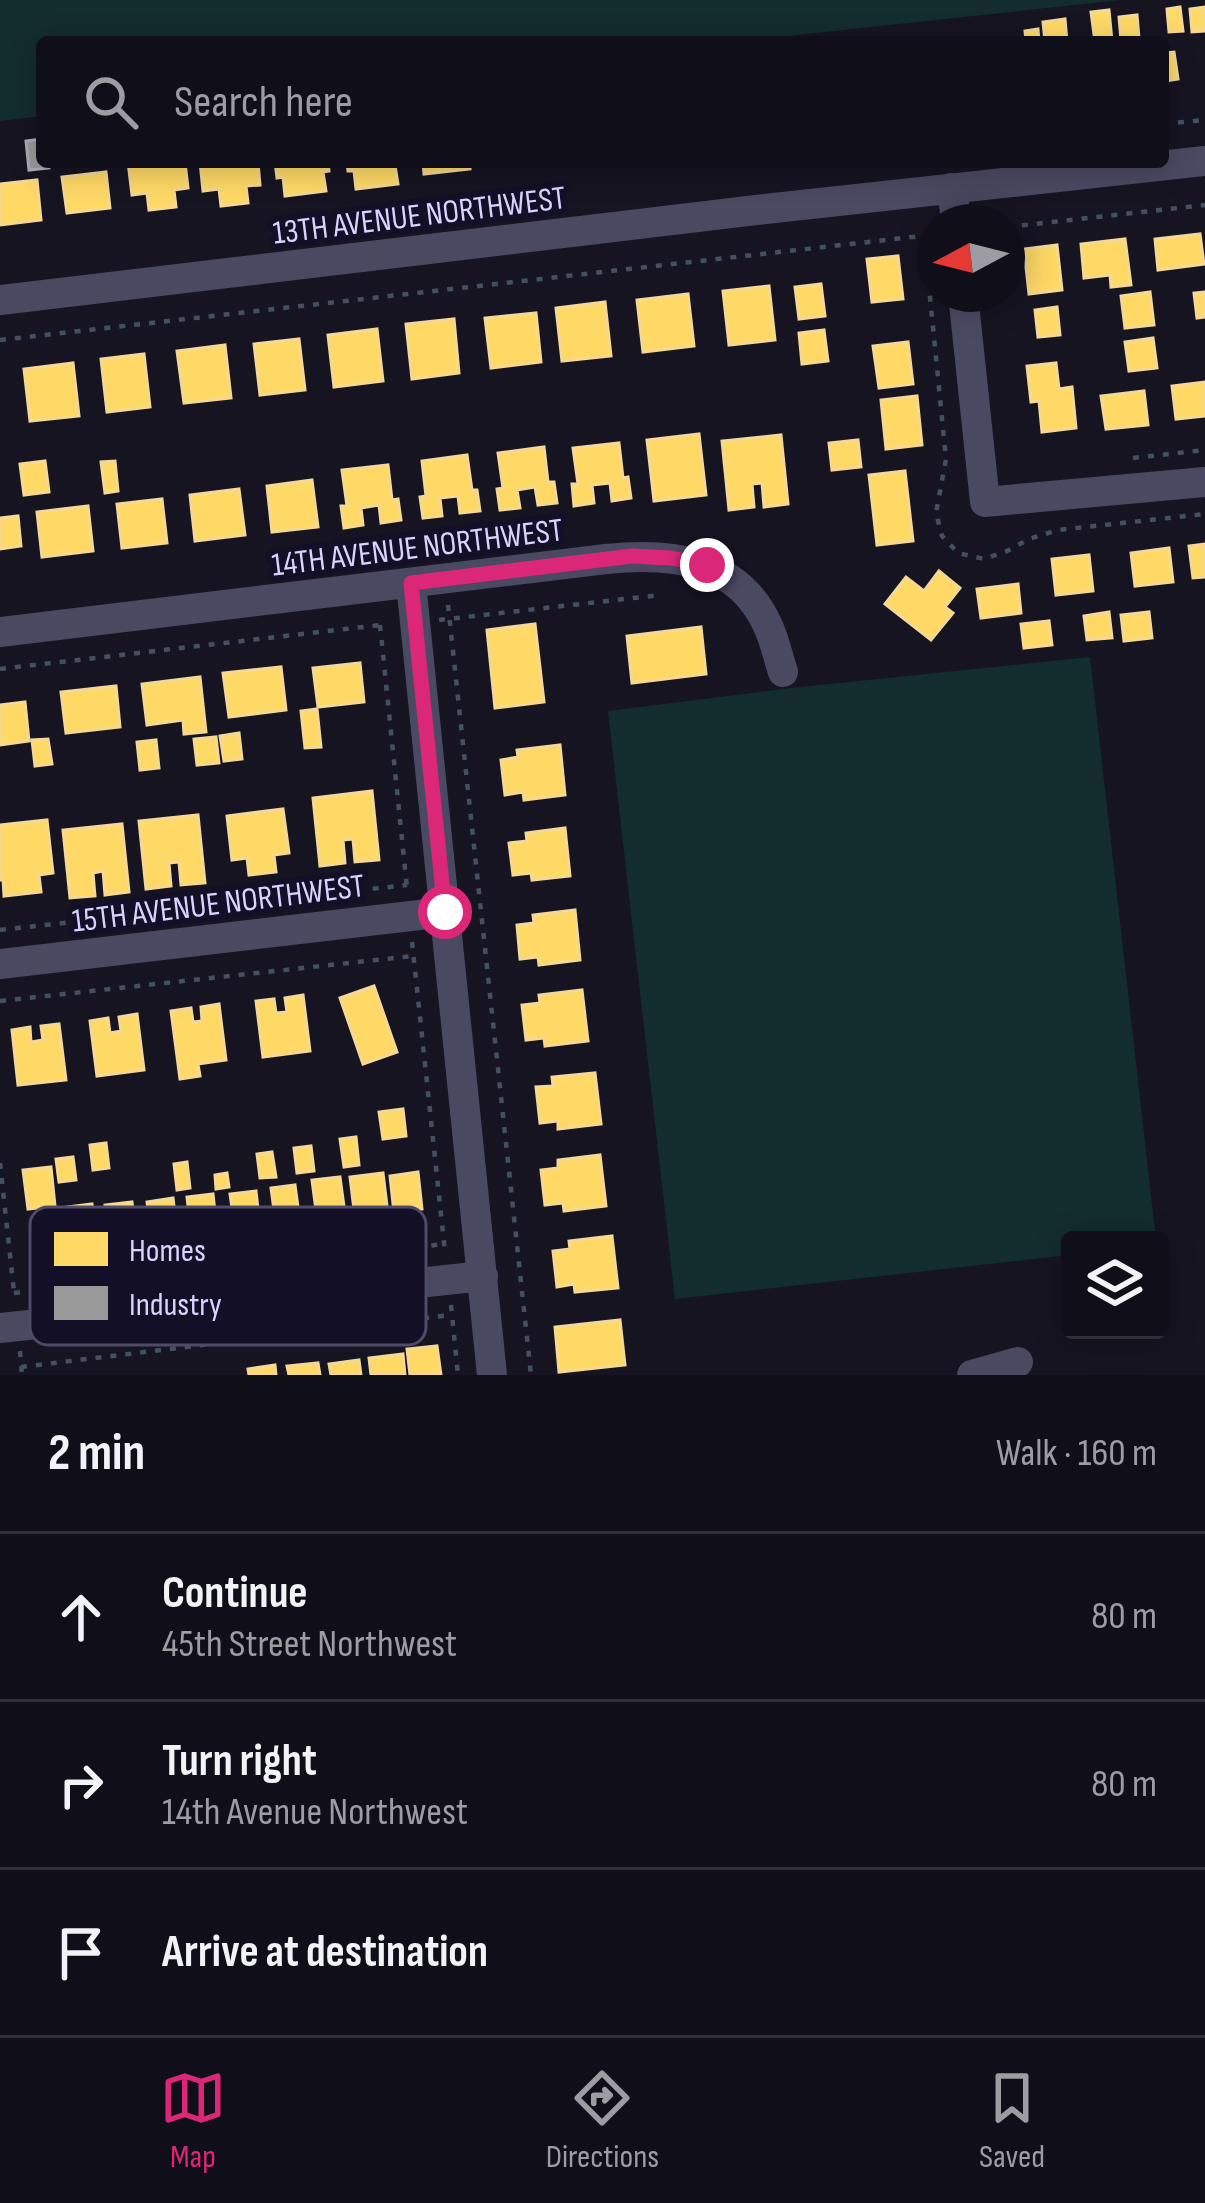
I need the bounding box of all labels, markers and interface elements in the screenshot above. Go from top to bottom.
search box [36,36,1169,168]
icon: search [78,69,144,135]
text: Search here [174,75,353,130]
street label: 13TH AVENUE NORTHWEST [271,178,568,254]
north arrow [917,204,1025,312]
street label: 14TH AVENUE NORTHWEST [269,510,565,586]
route end [680,538,734,592]
street label: 15TH AVENUE NORTHWEST [70,866,367,942]
route start [418,885,472,939]
legend [30,1207,426,1345]
text: Homes [129,1231,206,1271]
map controls [1061,1231,1169,1339]
button: layers [1061,1231,1169,1339]
text: Industry [129,1285,222,1325]
text: 2 min [48,1423,145,1484]
text: Walk · 160 m [996,1430,1157,1477]
text: Continue [162,1566,308,1621]
icon: ahead [48,1584,114,1650]
text: 80 m [1091,1593,1157,1640]
text: 45th Street Northwest [162,1621,457,1668]
text: Turn right [162,1734,317,1789]
icon: right [48,1752,114,1818]
text: 80 m [1091,1761,1157,1808]
text: 14th Avenue Northwest [162,1789,468,1836]
icon: arrive [48,1920,114,1986]
text: Arrive at destination [162,1925,488,1980]
tab: Map [160,2065,226,2177]
tab: Directions [546,2065,659,2177]
tab: Saved [979,2065,1045,2177]

